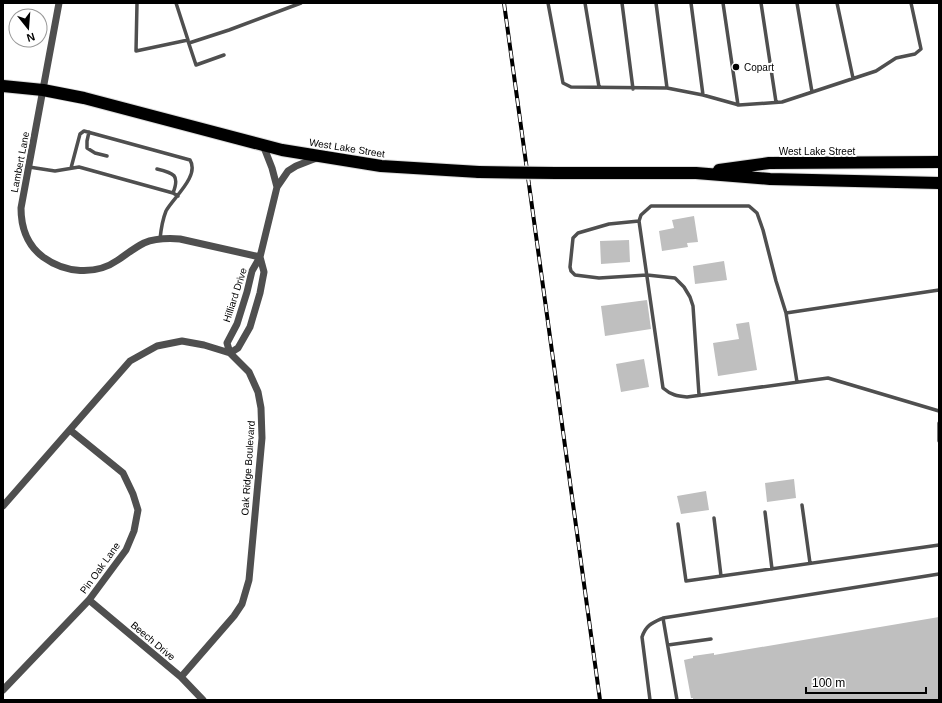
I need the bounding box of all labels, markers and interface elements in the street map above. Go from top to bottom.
north arrow [8,8,48,48]
text: N [25,31,36,44]
marker: Copart [731,62,741,72]
place label: Copart [744,62,774,73]
street label: Lambert Lane [9,130,31,193]
street label: West Lake Street [308,137,386,159]
street label: West Lake Street [779,146,855,157]
street label: Hilliard Drive [221,266,249,324]
street label: Oak Ridge Boulevard [239,420,257,516]
street label: Pin Oak Lane [78,540,123,596]
street label: Beech Drive [129,619,178,663]
scale bar [806,669,926,695]
text: 100 m [812,676,845,690]

